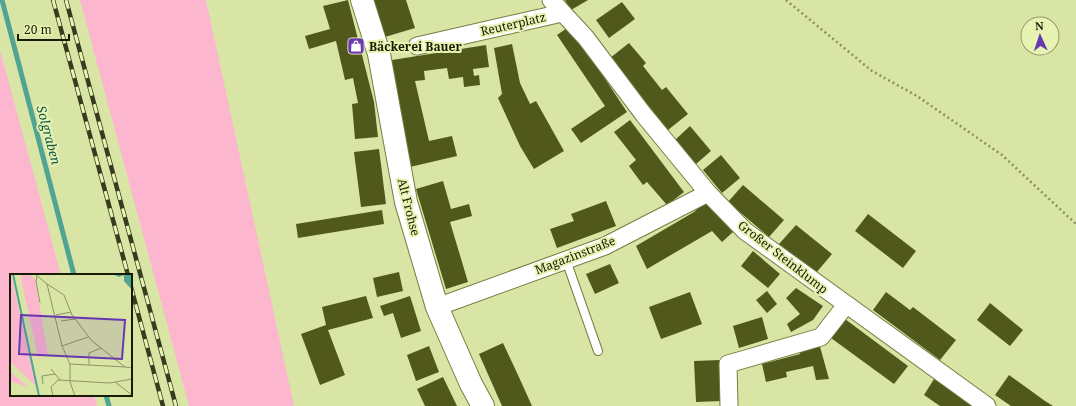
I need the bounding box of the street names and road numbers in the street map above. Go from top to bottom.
street label: Reuterplatz [479,8,547,40]
street label: Alt Frohse [394,176,424,238]
street label: Großer Steinklump [734,216,832,298]
street label: Magazinstraße [532,232,618,278]

